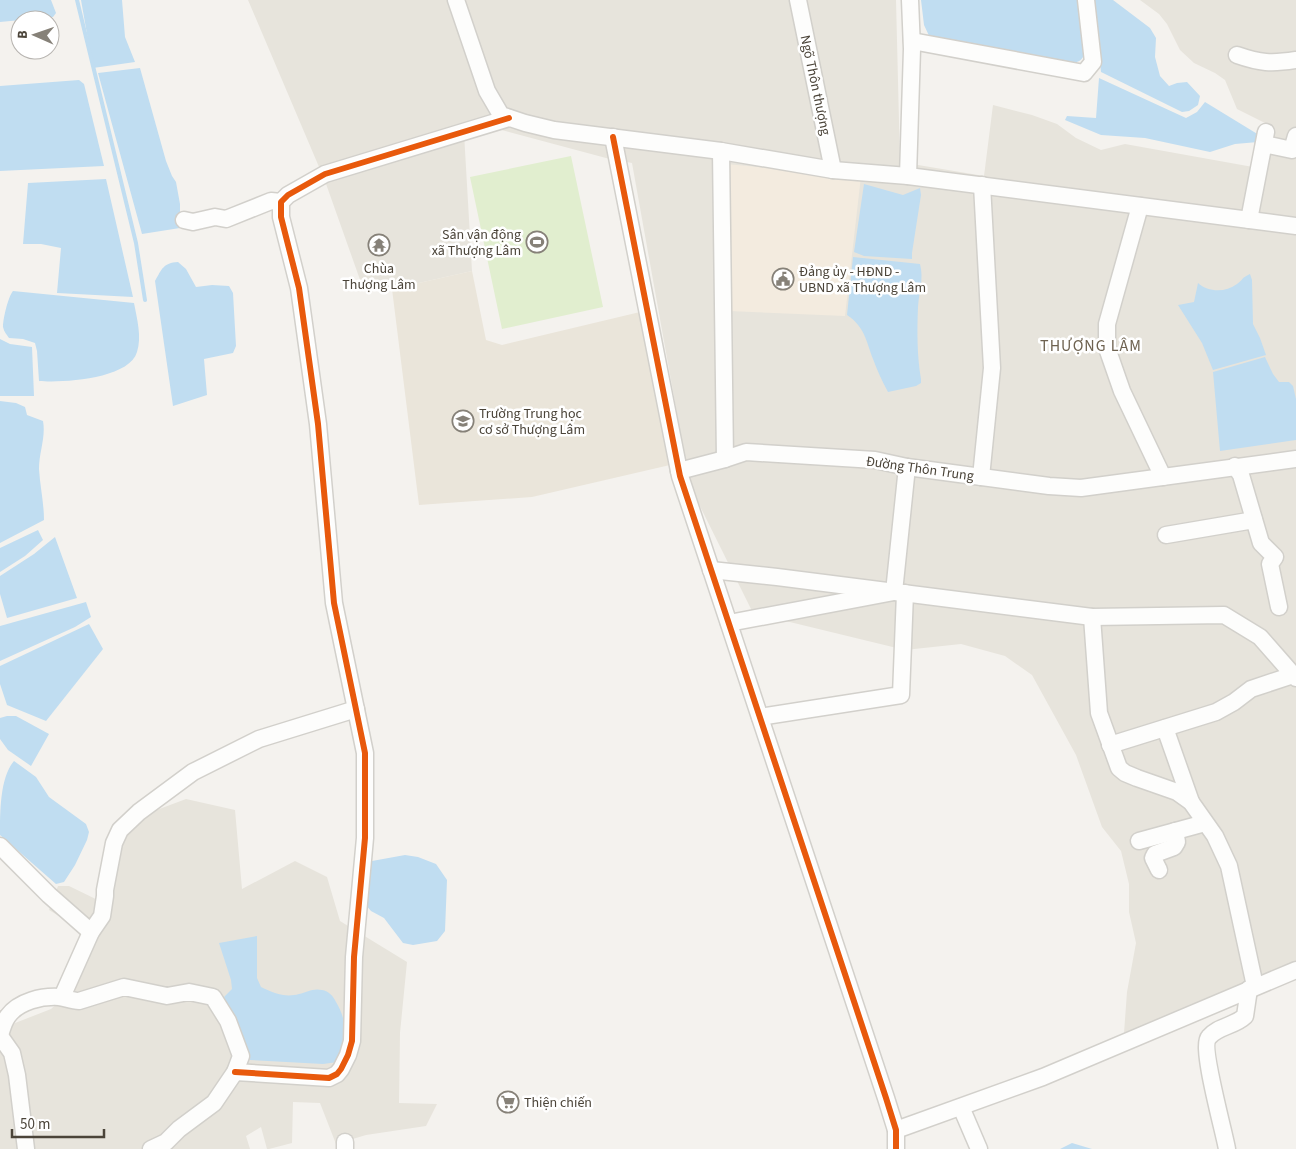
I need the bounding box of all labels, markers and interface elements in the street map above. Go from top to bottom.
north arrow [10,10,60,60]
text: B [13,29,33,39]
street label: Ngõ Thôn thượng [795,33,835,137]
place label: Sân vận động xã Thượng Lâm [432,225,521,261]
sports icon: Sân vận động xã Thượng Lâm [525,230,549,254]
temple icon: Chùa Thượng Lâm [367,233,391,257]
place label: Chùa Thượng Lâm [342,259,416,295]
place label: Đảng ủy - HĐND - UBND xã Thượng Lâm [799,262,926,298]
public building icon: Đảng ủy - HĐND - UBND xã Thượng Lâm [771,267,795,291]
district label: THƯỢNG LÂM [1040,335,1142,357]
place label: Trường Trung học cơ sở Thượng Lâm [479,404,585,440]
school or university icon: Trường Trung học cơ sở Thượng Lâm [451,409,475,433]
street label: Đường Thôn Trung [865,452,975,486]
supermarket icon: Thiện chiến [496,1090,520,1114]
place label: Thiện chiến [524,1093,592,1113]
scale bar [12,1106,105,1138]
text: 50 m [20,1114,50,1135]

